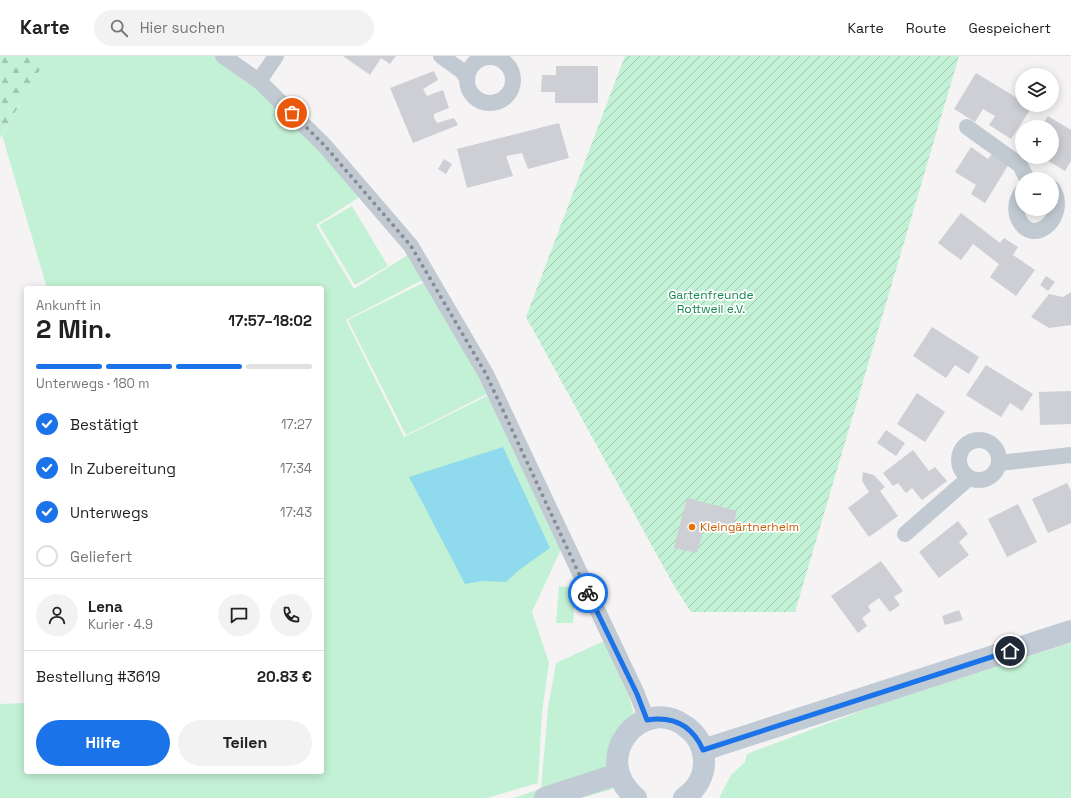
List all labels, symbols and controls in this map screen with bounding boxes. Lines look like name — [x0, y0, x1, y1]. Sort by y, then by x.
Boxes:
search box — [94, 10, 374, 46]
text: Karte — [20, 15, 70, 40]
icon: search — [108, 17, 130, 39]
text: Hier suchen — [140, 18, 225, 37]
text: Karte — [848, 19, 884, 37]
text: Route — [906, 19, 946, 37]
text: Gespeichert — [968, 19, 1051, 37]
map controls — [1015, 68, 1059, 216]
button: layers — [1015, 68, 1059, 112]
pin — [275, 96, 309, 130]
icon: bag — [281, 102, 303, 124]
button: + — [1015, 120, 1059, 164]
button: − — [1015, 172, 1059, 216]
park label: Gartenfreunde Rottweil e.V. — [668, 287, 754, 317]
text: Ankunft in — [36, 297, 101, 314]
text: 17:57–18:02 — [228, 311, 312, 330]
text: 2 Min. — [36, 312, 112, 346]
text: Unterwegs · 180 m — [36, 375, 149, 392]
icon: check — [36, 413, 58, 435]
text: Bestätigt — [70, 415, 139, 434]
text: 17:27 — [281, 416, 312, 433]
icon: check — [36, 457, 58, 479]
text: In Zubereitung — [70, 459, 176, 478]
text: 17:34 — [280, 460, 312, 477]
icon: check — [36, 501, 58, 523]
text: Unterwegs — [70, 503, 148, 522]
text: 17:43 — [280, 504, 312, 521]
place label: Kleingärtnerheim — [700, 519, 799, 535]
marker: Kleingärtnerheim — [687, 522, 697, 532]
text: Geliefert — [70, 547, 132, 566]
courier — [568, 573, 608, 613]
icon: bike — [577, 582, 599, 604]
button: person — [36, 594, 78, 636]
button: chat — [218, 594, 260, 636]
button: phone — [270, 594, 312, 636]
text: Lena — [88, 597, 123, 616]
text: Kurier · 4.9 — [88, 616, 153, 633]
pin — [993, 634, 1027, 668]
icon: home — [999, 640, 1021, 662]
text: Bestellung #3619 — [36, 667, 160, 686]
text: 20.83 € — [257, 667, 312, 686]
button: Hilfe — [36, 720, 170, 766]
button: Teilen — [178, 720, 312, 766]

